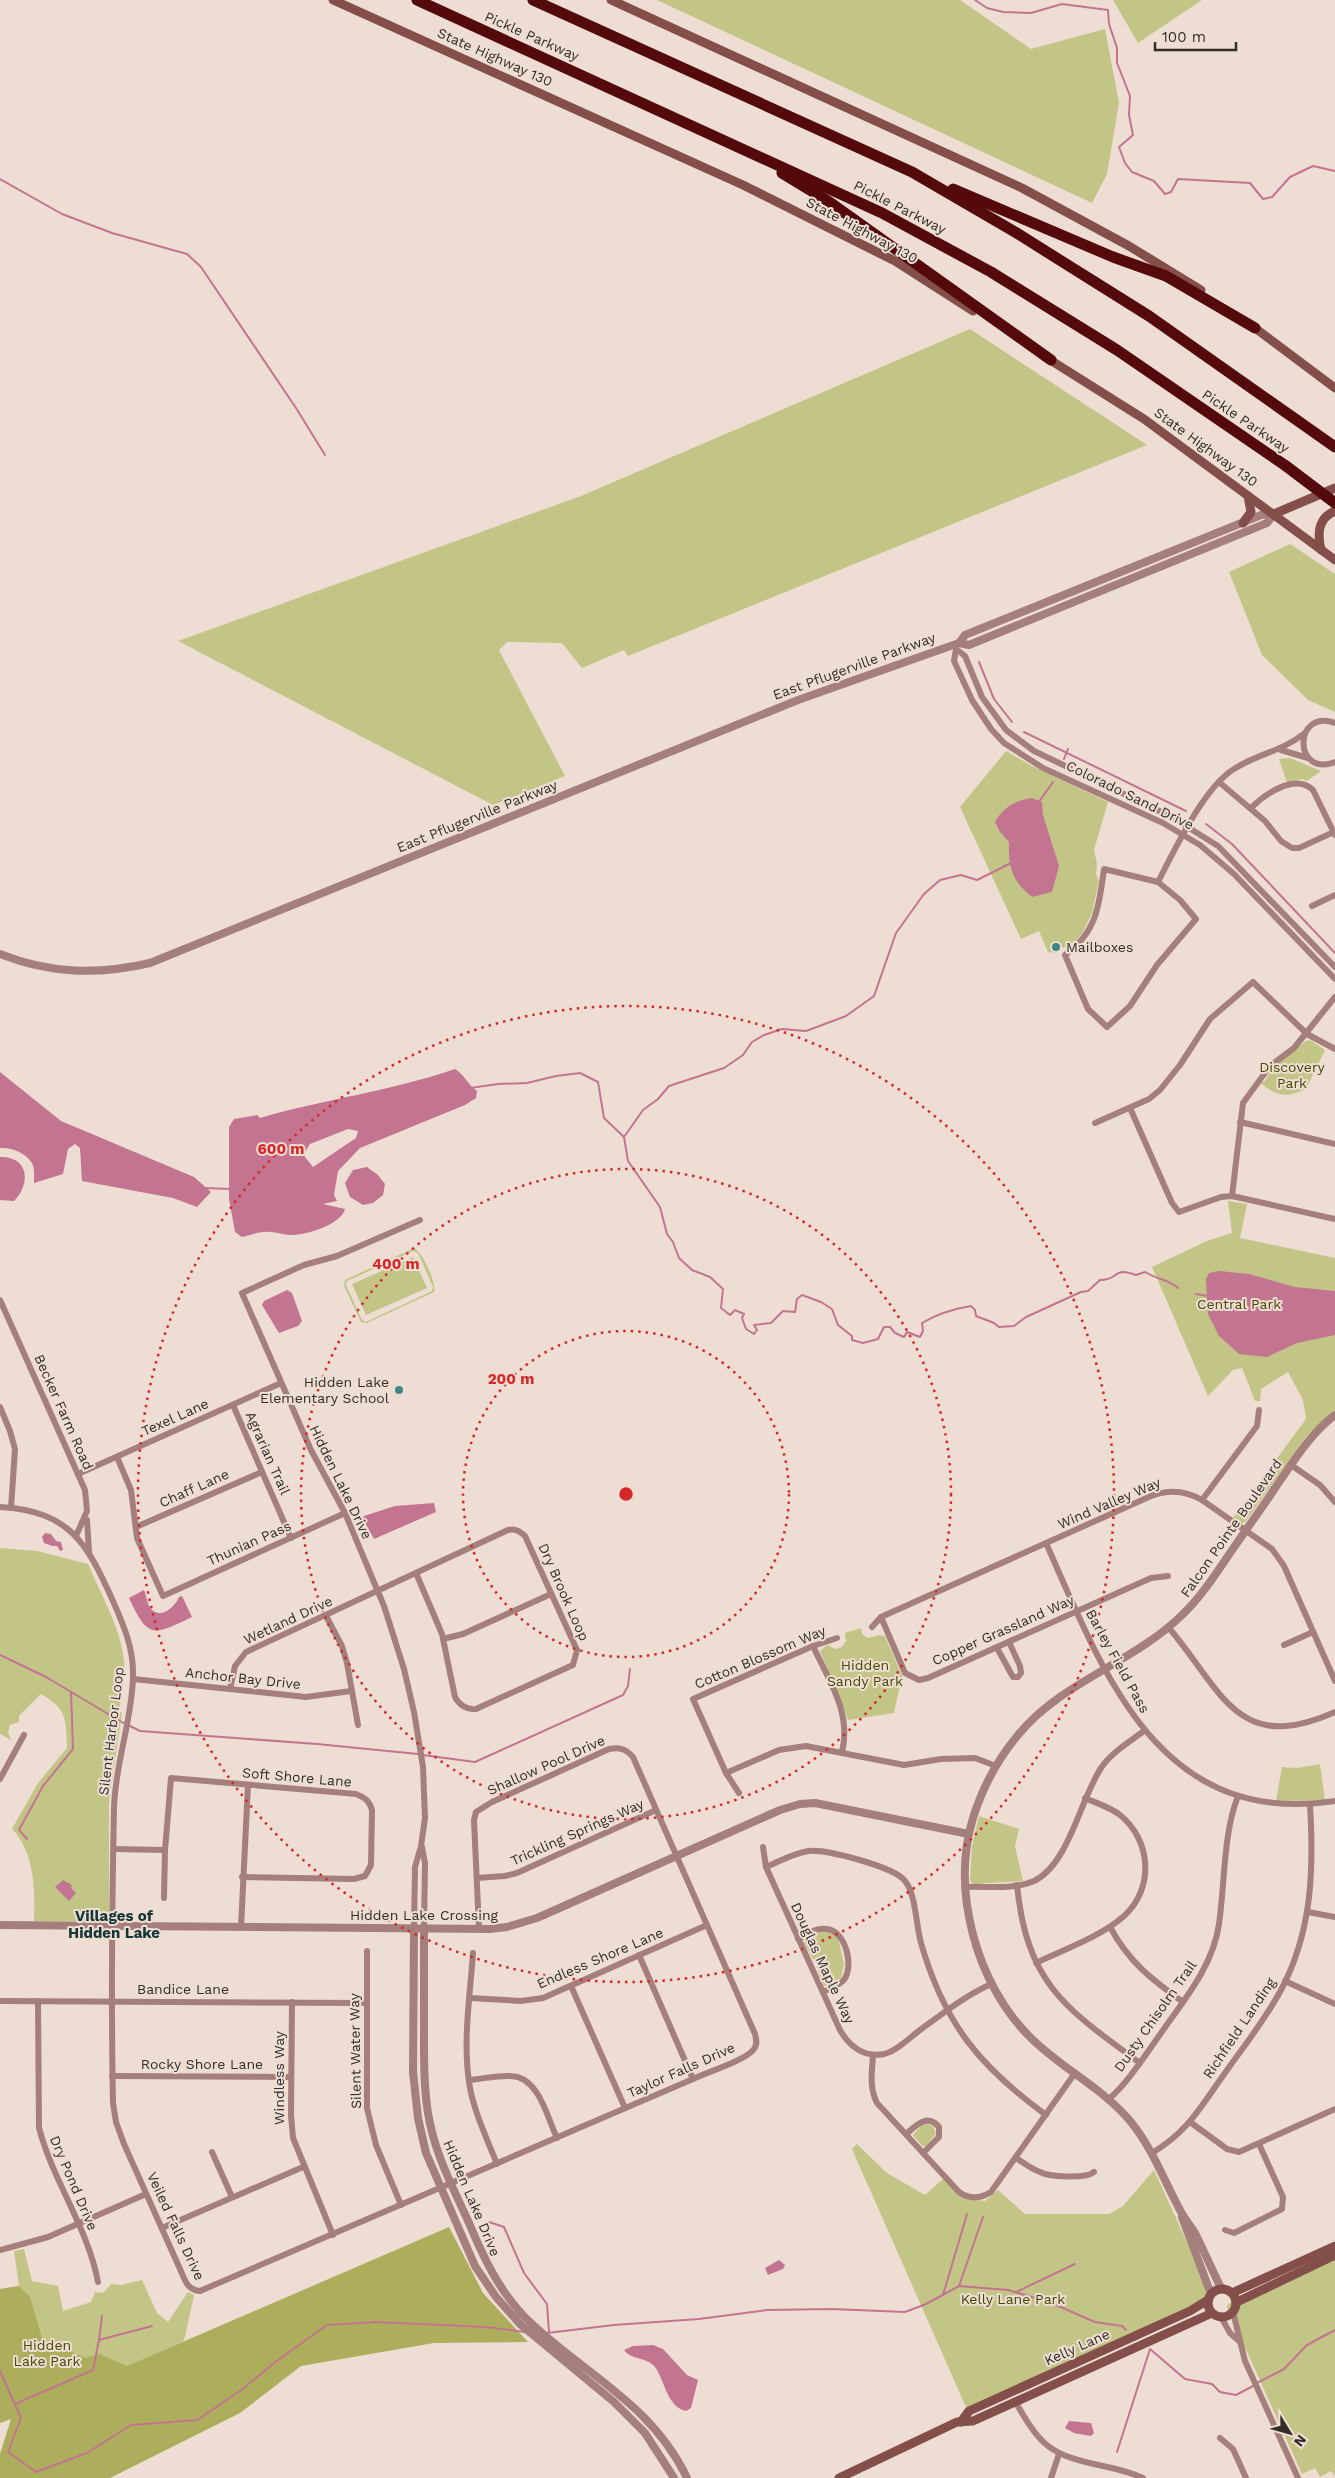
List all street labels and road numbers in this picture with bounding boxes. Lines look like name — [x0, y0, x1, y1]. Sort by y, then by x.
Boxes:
street label: Pickle Parkway — [482, 8, 582, 64]
street label: State Highway 130 — [435, 24, 555, 90]
street label: Pickle Parkway — [851, 177, 950, 238]
street label: State Highway 130 — [804, 194, 920, 266]
street label: Pickle Parkway — [1199, 386, 1293, 456]
street label: State Highway 130 — [1151, 404, 1261, 490]
street label: East Pflugerville Parkway — [770, 629, 938, 703]
street label: Colorado Sand Drive — [1064, 757, 1196, 833]
street label: East Pflugerville Parkway — [394, 776, 560, 856]
street label: Becker Farm Road — [31, 1352, 97, 1472]
street label: Texel Lane — [139, 1395, 211, 1439]
street label: Agrarian Trail — [242, 1409, 294, 1498]
street label: Hidden Lake Drive — [306, 1422, 376, 1542]
street label: Falcon Pointe Boulevard — [1177, 1456, 1285, 1600]
street label: Chaff Lane — [157, 1466, 231, 1510]
street label: Wind Valley Way — [1055, 1474, 1164, 1532]
street label: Thunian Pass — [204, 1517, 294, 1569]
street label: Dry Brook Loop — [535, 1541, 593, 1643]
street label: Copper Grassland Way — [929, 1591, 1077, 1669]
street label: Wetland Drive — [241, 1592, 335, 1648]
street label: Barley Field Pass — [1083, 1606, 1153, 1716]
street label: Cotton Blossom Way — [692, 1622, 829, 1692]
street label: Anchor Bay Drive — [184, 1664, 302, 1692]
street label: Silent Harbor Loop — [95, 1666, 127, 1796]
street label: Shallow Pool Drive — [485, 1732, 607, 1798]
street label: Soft Shore Lane — [241, 1764, 353, 1790]
street label: Trickling Springs Way — [508, 1795, 647, 1869]
street label: Douglas Maple Way — [788, 1900, 858, 2027]
street label: Hidden Lake Crossing — [350, 1907, 499, 1923]
street label: Endless Shore Lane — [534, 1924, 666, 1992]
street label: Dusty Chisolm Trail — [1110, 1957, 1200, 2075]
street label: Richfield Landing — [1199, 1974, 1279, 2081]
street label: Bandice Lane — [137, 1981, 229, 1997]
street label: Silent Water Way — [346, 1992, 364, 2109]
street label: Windless Way — [271, 2030, 287, 2125]
street label: Taylor Falls Drive — [625, 2039, 737, 2101]
street label: Rocky Shore Lane — [141, 2056, 263, 2072]
street label: Dry Pond Drive — [47, 2133, 101, 2233]
street label: Hidden Lake Drive — [440, 2137, 504, 2259]
street label: Veiled Falls Drive — [144, 2169, 208, 2283]
street label: Kelly Lane — [1042, 2326, 1112, 2368]

